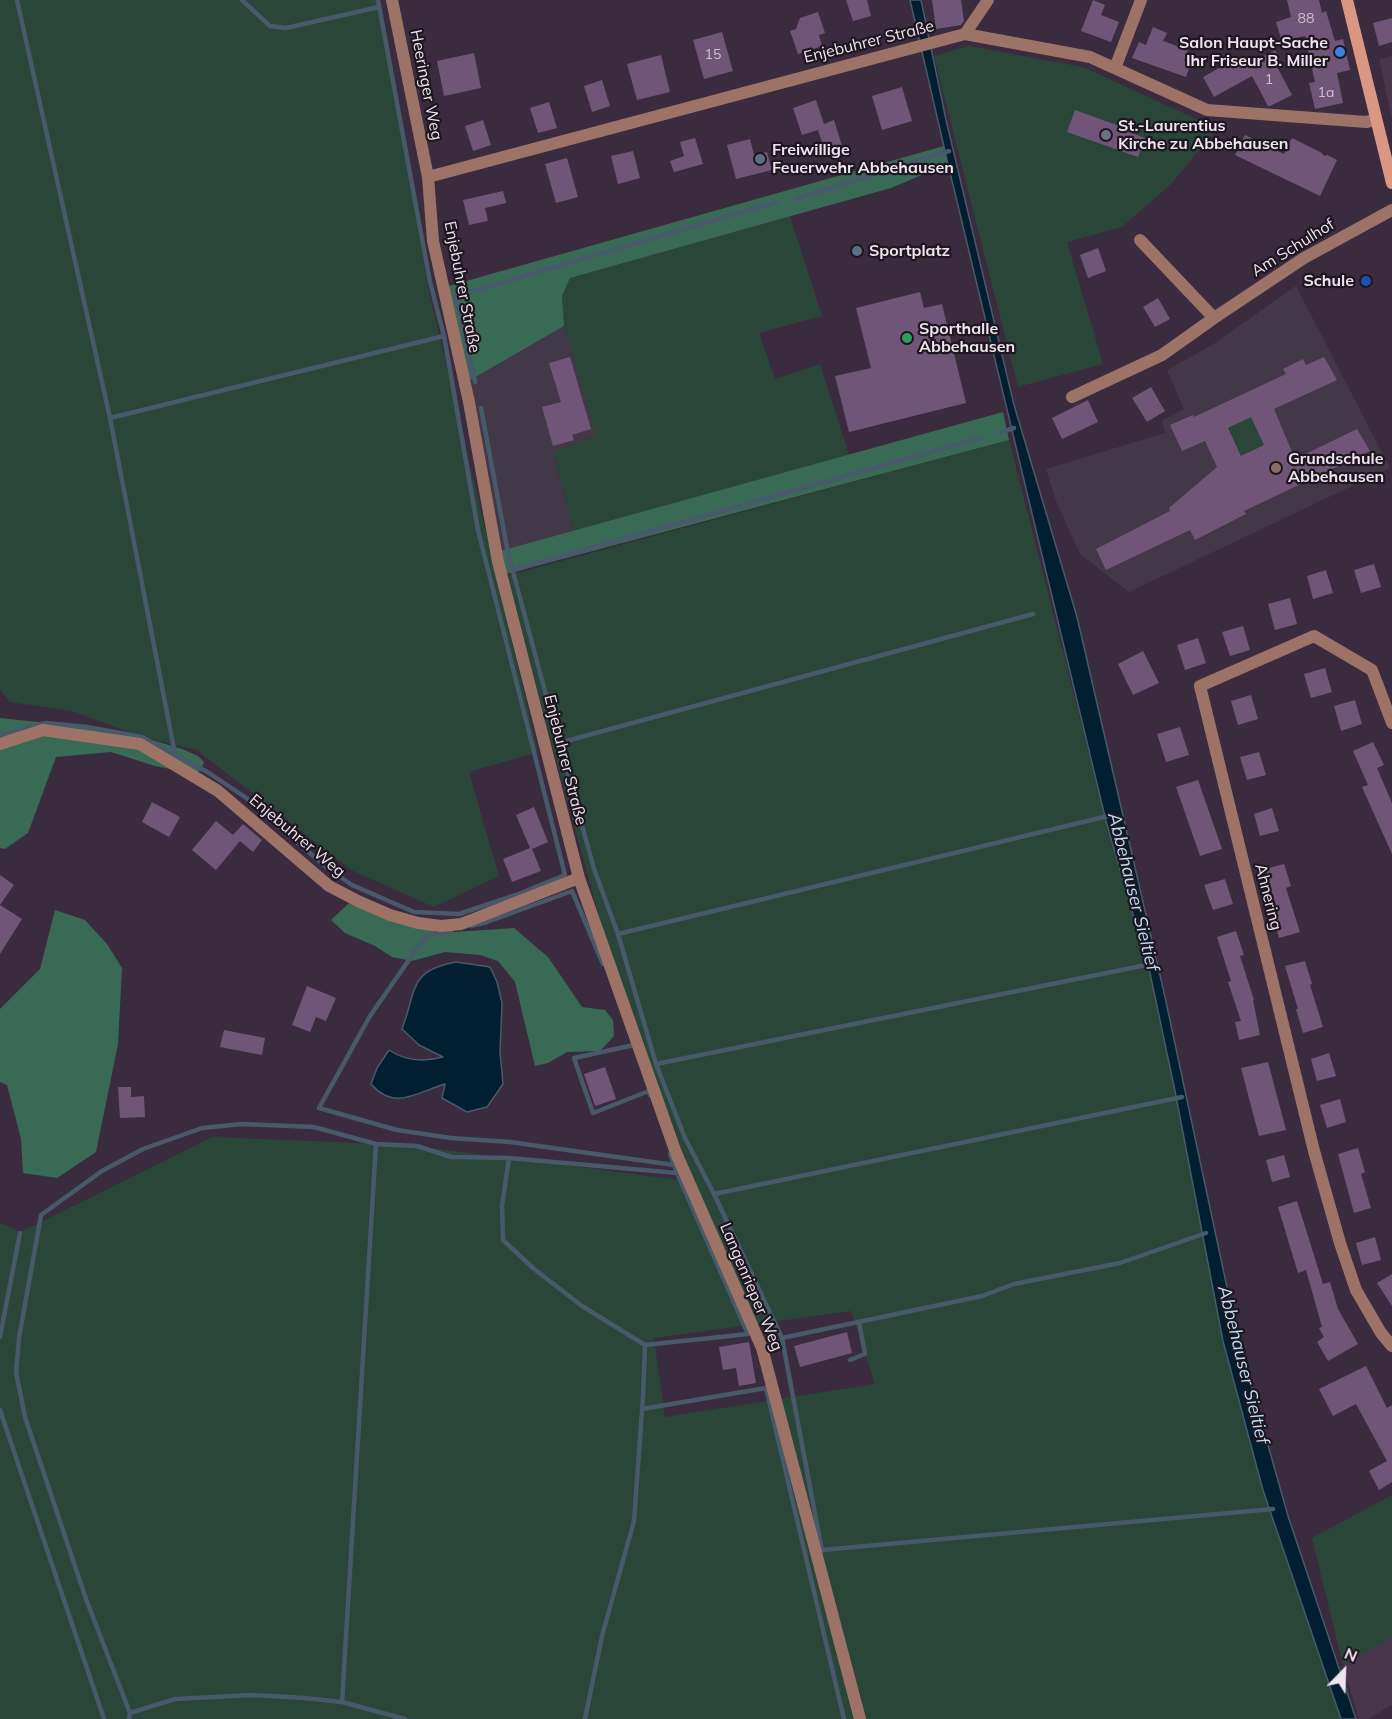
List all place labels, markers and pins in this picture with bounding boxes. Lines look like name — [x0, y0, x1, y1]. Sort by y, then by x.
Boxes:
place label: Salon Haupt-Sache Ihr Friseur B. Miller — [1179, 33, 1328, 71]
marker: Salon Haupt-Sache Ihr Friseur B. Miller — [1333, 45, 1347, 59]
place label: St.-Laurentius Kirche zu Abbehausen — [1118, 116, 1288, 154]
marker: St.-Laurentius Kirche zu Abbehausen — [1099, 128, 1113, 142]
place label: Freiwillige Feuerwehr Abbehausen — [772, 140, 954, 178]
marker: Freiwillige Feuerwehr Abbehausen — [753, 152, 767, 166]
place label: Sportplatz — [869, 241, 950, 261]
marker: Sportplatz — [850, 244, 864, 258]
place label: Schule — [1303, 271, 1354, 291]
marker: Schule — [1359, 274, 1373, 288]
place label: Sporthalle Abbehausen — [919, 319, 1015, 357]
marker: Sporthalle Abbehausen — [900, 331, 914, 345]
place label: Grundschule Abbehausen — [1288, 449, 1384, 487]
marker: Grundschule Abbehausen — [1269, 461, 1283, 475]

